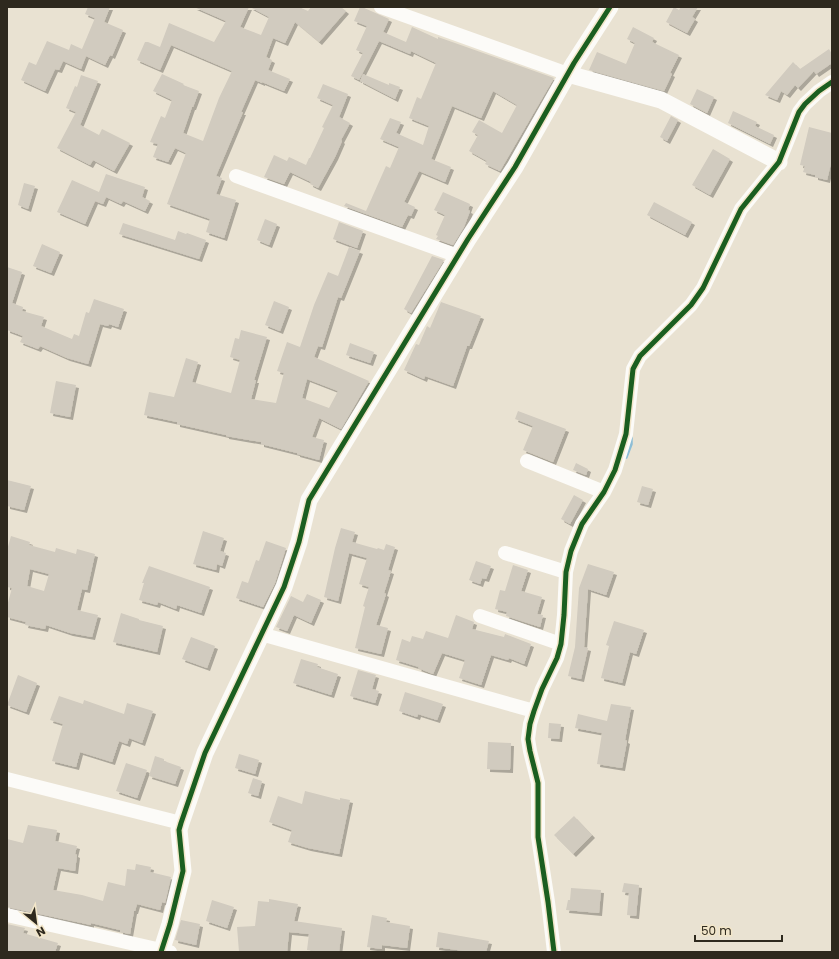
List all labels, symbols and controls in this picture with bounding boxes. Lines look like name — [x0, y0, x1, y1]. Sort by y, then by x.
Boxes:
north arrow — [16, 903, 56, 943]
scale bar — [695, 917, 782, 943]
text: 50 m — [701, 922, 732, 939]
text: N — [33, 923, 48, 941]

